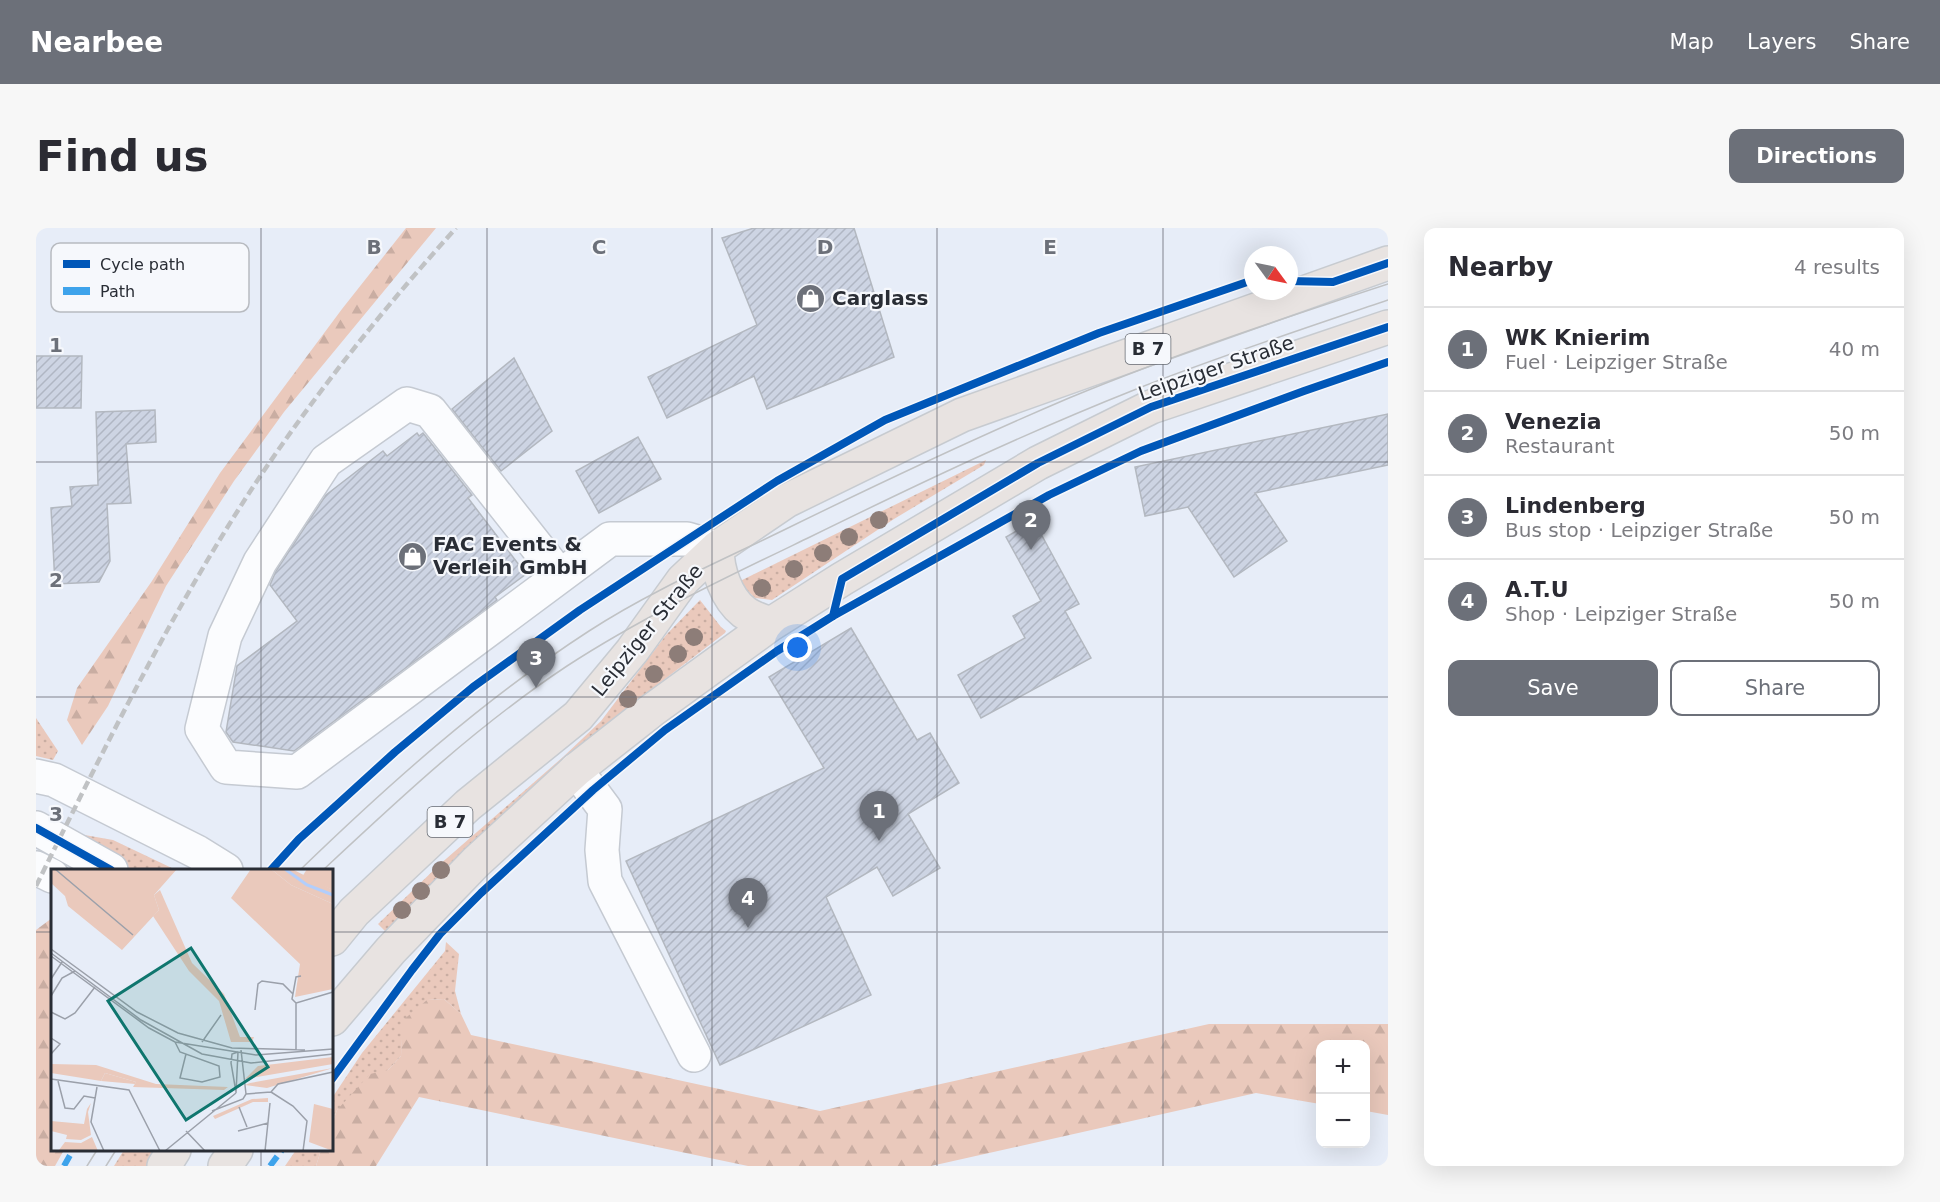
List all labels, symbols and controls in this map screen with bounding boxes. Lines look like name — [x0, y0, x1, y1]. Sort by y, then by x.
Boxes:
text: Nearbee — [30, 26, 163, 59]
text: Map — [1670, 30, 1714, 54]
text: Layers — [1747, 30, 1816, 54]
text: Share — [1849, 30, 1910, 54]
button: Directions — [1729, 129, 1904, 183]
text: Find us — [36, 132, 209, 181]
text: B — [366, 235, 382, 259]
text: C — [592, 235, 606, 259]
text: D — [817, 235, 833, 259]
text: E — [1043, 235, 1057, 259]
legend — [51, 243, 249, 312]
north arrow — [1244, 246, 1298, 300]
text: Nearby — [1448, 252, 1553, 282]
text: Cycle path — [100, 255, 185, 274]
text: 4 results — [1794, 255, 1880, 279]
text: Path — [100, 282, 135, 301]
shop icon: Carglass — [795, 282, 827, 314]
place label: Carglass — [832, 286, 929, 310]
text: WK Knierim — [1505, 325, 1650, 350]
street label: Leipziger Straße — [1135, 330, 1297, 406]
text: 1 — [49, 333, 63, 357]
road number: B 7 — [1126, 334, 1170, 364]
text: 1 — [1461, 337, 1474, 361]
text: 40 m — [1829, 337, 1880, 361]
text: Fuel · Leipziger Straße — [1505, 350, 1728, 374]
text: Venezia — [1505, 409, 1602, 434]
text: 2 — [1461, 421, 1474, 445]
text: 50 m — [1829, 421, 1880, 445]
text: Restaurant — [1505, 434, 1615, 458]
text: Lindenberg — [1505, 493, 1646, 518]
pin: 2 — [1012, 500, 1050, 550]
text: 3 — [1461, 505, 1474, 529]
text: 50 m — [1829, 505, 1880, 529]
text: Bus stop · Leipziger Straße — [1505, 518, 1773, 542]
place label: FAC Events & Verleih GmbH — [433, 532, 588, 579]
shop icon: FAC Events & Verleih GmbH — [396, 540, 428, 572]
street label: Leipziger Straße — [586, 559, 708, 701]
text: 2 — [49, 568, 63, 592]
text: A.T.U — [1505, 577, 1569, 602]
text: 4 — [1461, 589, 1474, 613]
text: 50 m — [1829, 589, 1880, 613]
text: Shop · Leipziger Straße — [1505, 602, 1737, 626]
your location — [783, 633, 812, 662]
pin: 3 — [516, 638, 556, 688]
button: Save — [1448, 660, 1658, 716]
button: Share — [1670, 660, 1880, 716]
pin: 1 — [860, 792, 898, 841]
text: 3 — [49, 802, 63, 826]
road number: B 7 — [428, 807, 472, 837]
inset map — [51, 869, 333, 1151]
pin: 4 — [728, 878, 768, 928]
map controls — [1316, 1040, 1370, 1148]
button: + — [1316, 1040, 1370, 1094]
button: − — [1316, 1094, 1370, 1148]

